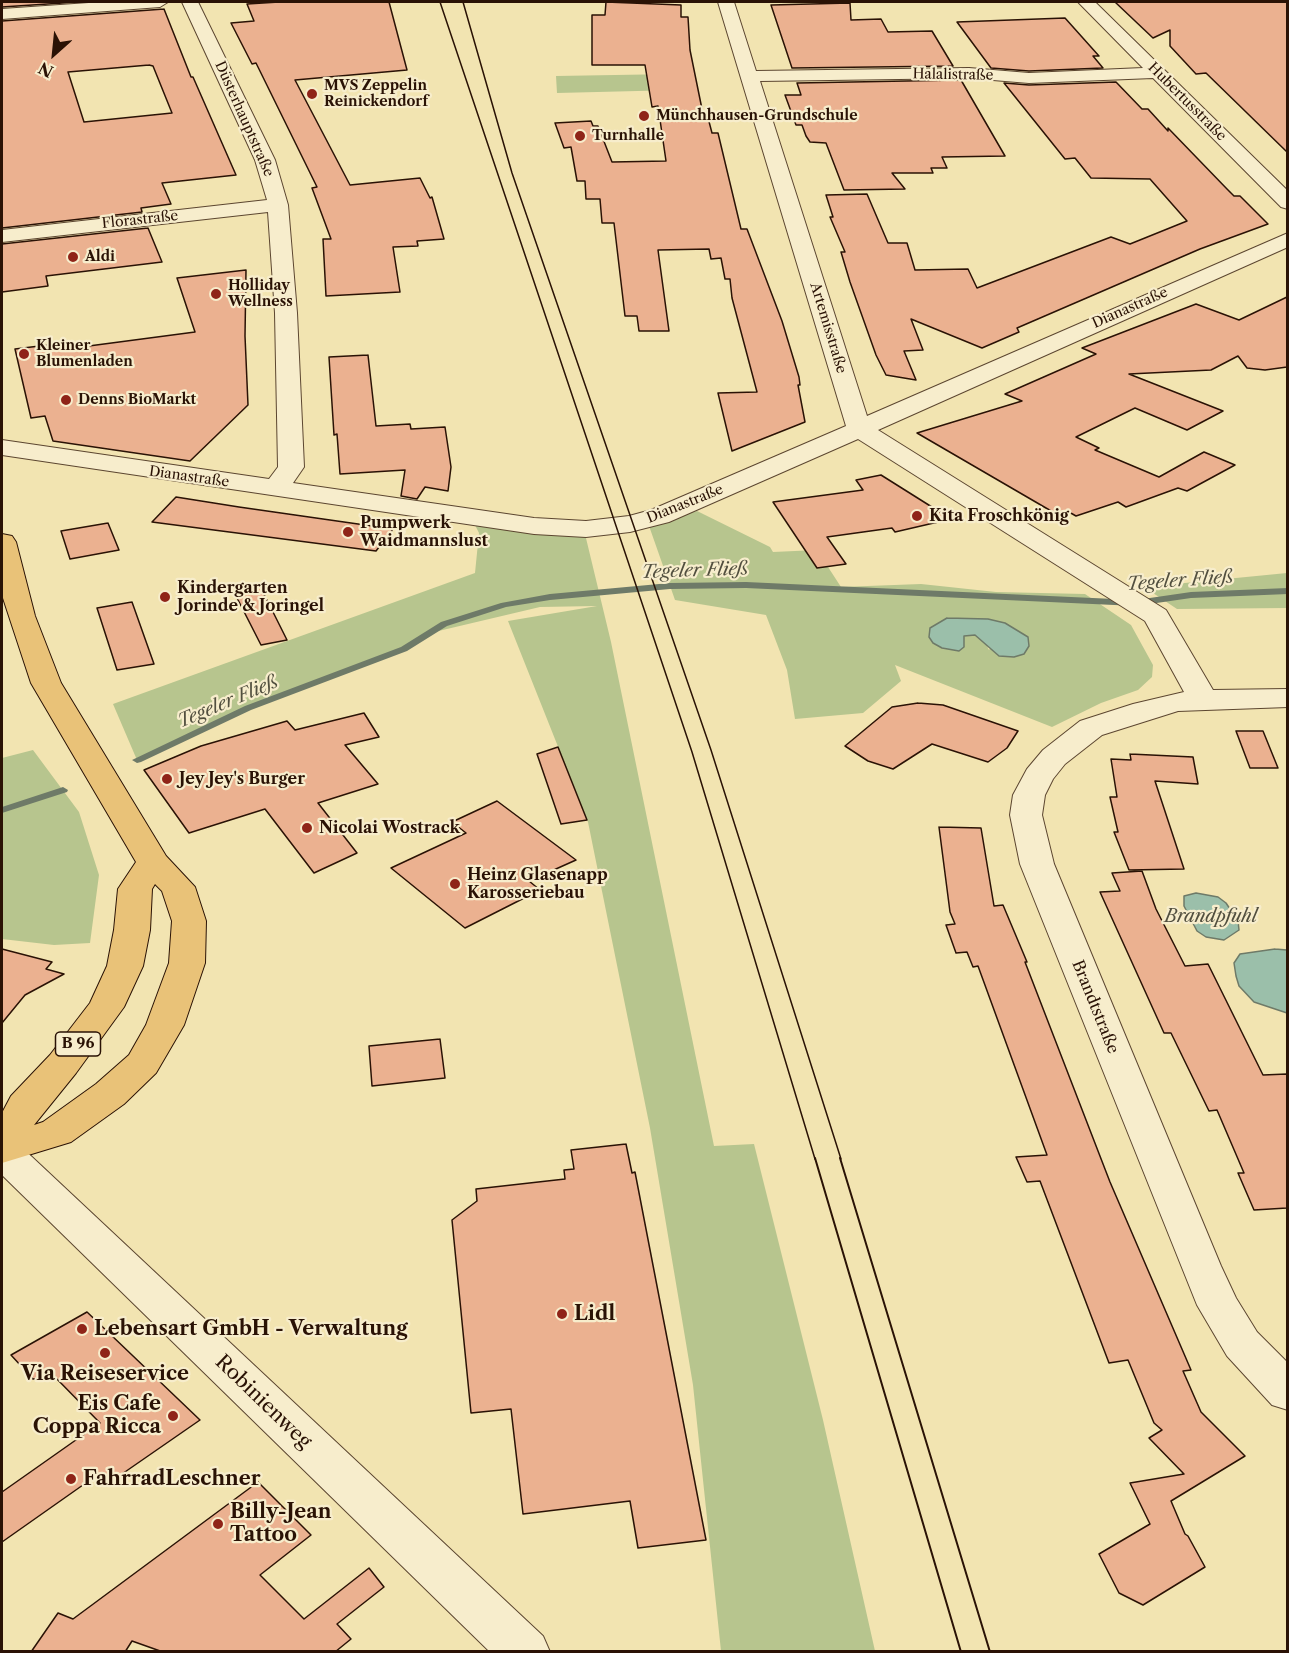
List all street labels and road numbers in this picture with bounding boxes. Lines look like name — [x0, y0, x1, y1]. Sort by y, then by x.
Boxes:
street label: Düsterhauptstraße — [211, 59, 277, 179]
street label: Hubertusstraße — [1144, 59, 1230, 145]
street label: Halalistraße — [912, 66, 994, 84]
street label: Florastraße — [101, 208, 179, 232]
street label: Artemisstraße — [806, 281, 850, 375]
street label: Dianastraße — [1090, 284, 1170, 332]
street label: Dianastraße — [148, 463, 230, 491]
street label: Dianastraße — [644, 481, 726, 527]
street label: Brandtstraße — [1067, 957, 1123, 1057]
road number: B 96 — [56, 1032, 100, 1056]
street label: Robinienweg — [210, 1350, 316, 1454]

